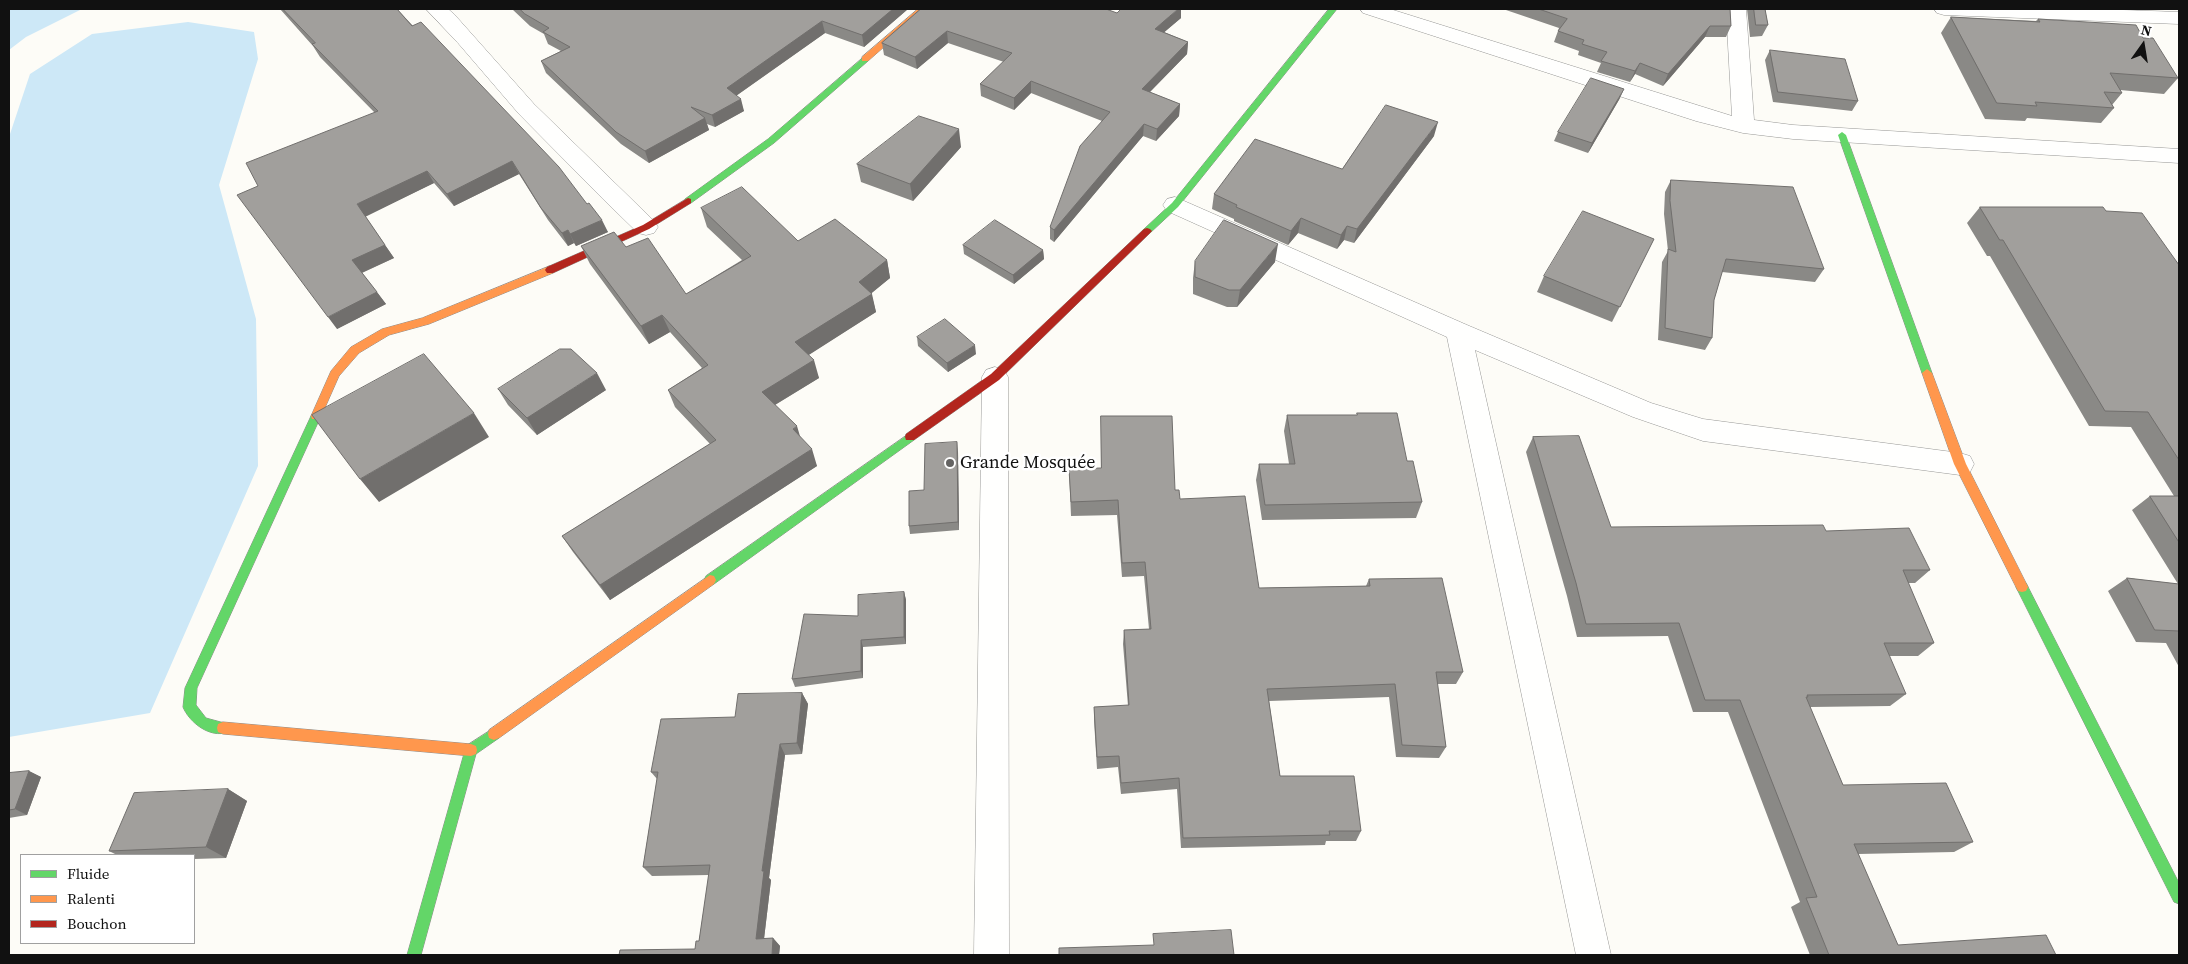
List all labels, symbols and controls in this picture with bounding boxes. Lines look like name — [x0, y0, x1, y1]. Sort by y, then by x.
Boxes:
text: N — [2139, 19, 2154, 41]
north arrow — [2118, 20, 2168, 70]
place label: Grande Mosquée — [960, 452, 1096, 474]
marker: Grande Mosquée — [944, 457, 956, 469]
legend — [20, 854, 195, 944]
text: Fluide — [67, 863, 109, 884]
text: Ralenti — [67, 888, 115, 909]
text: Bouchon — [67, 913, 127, 934]

